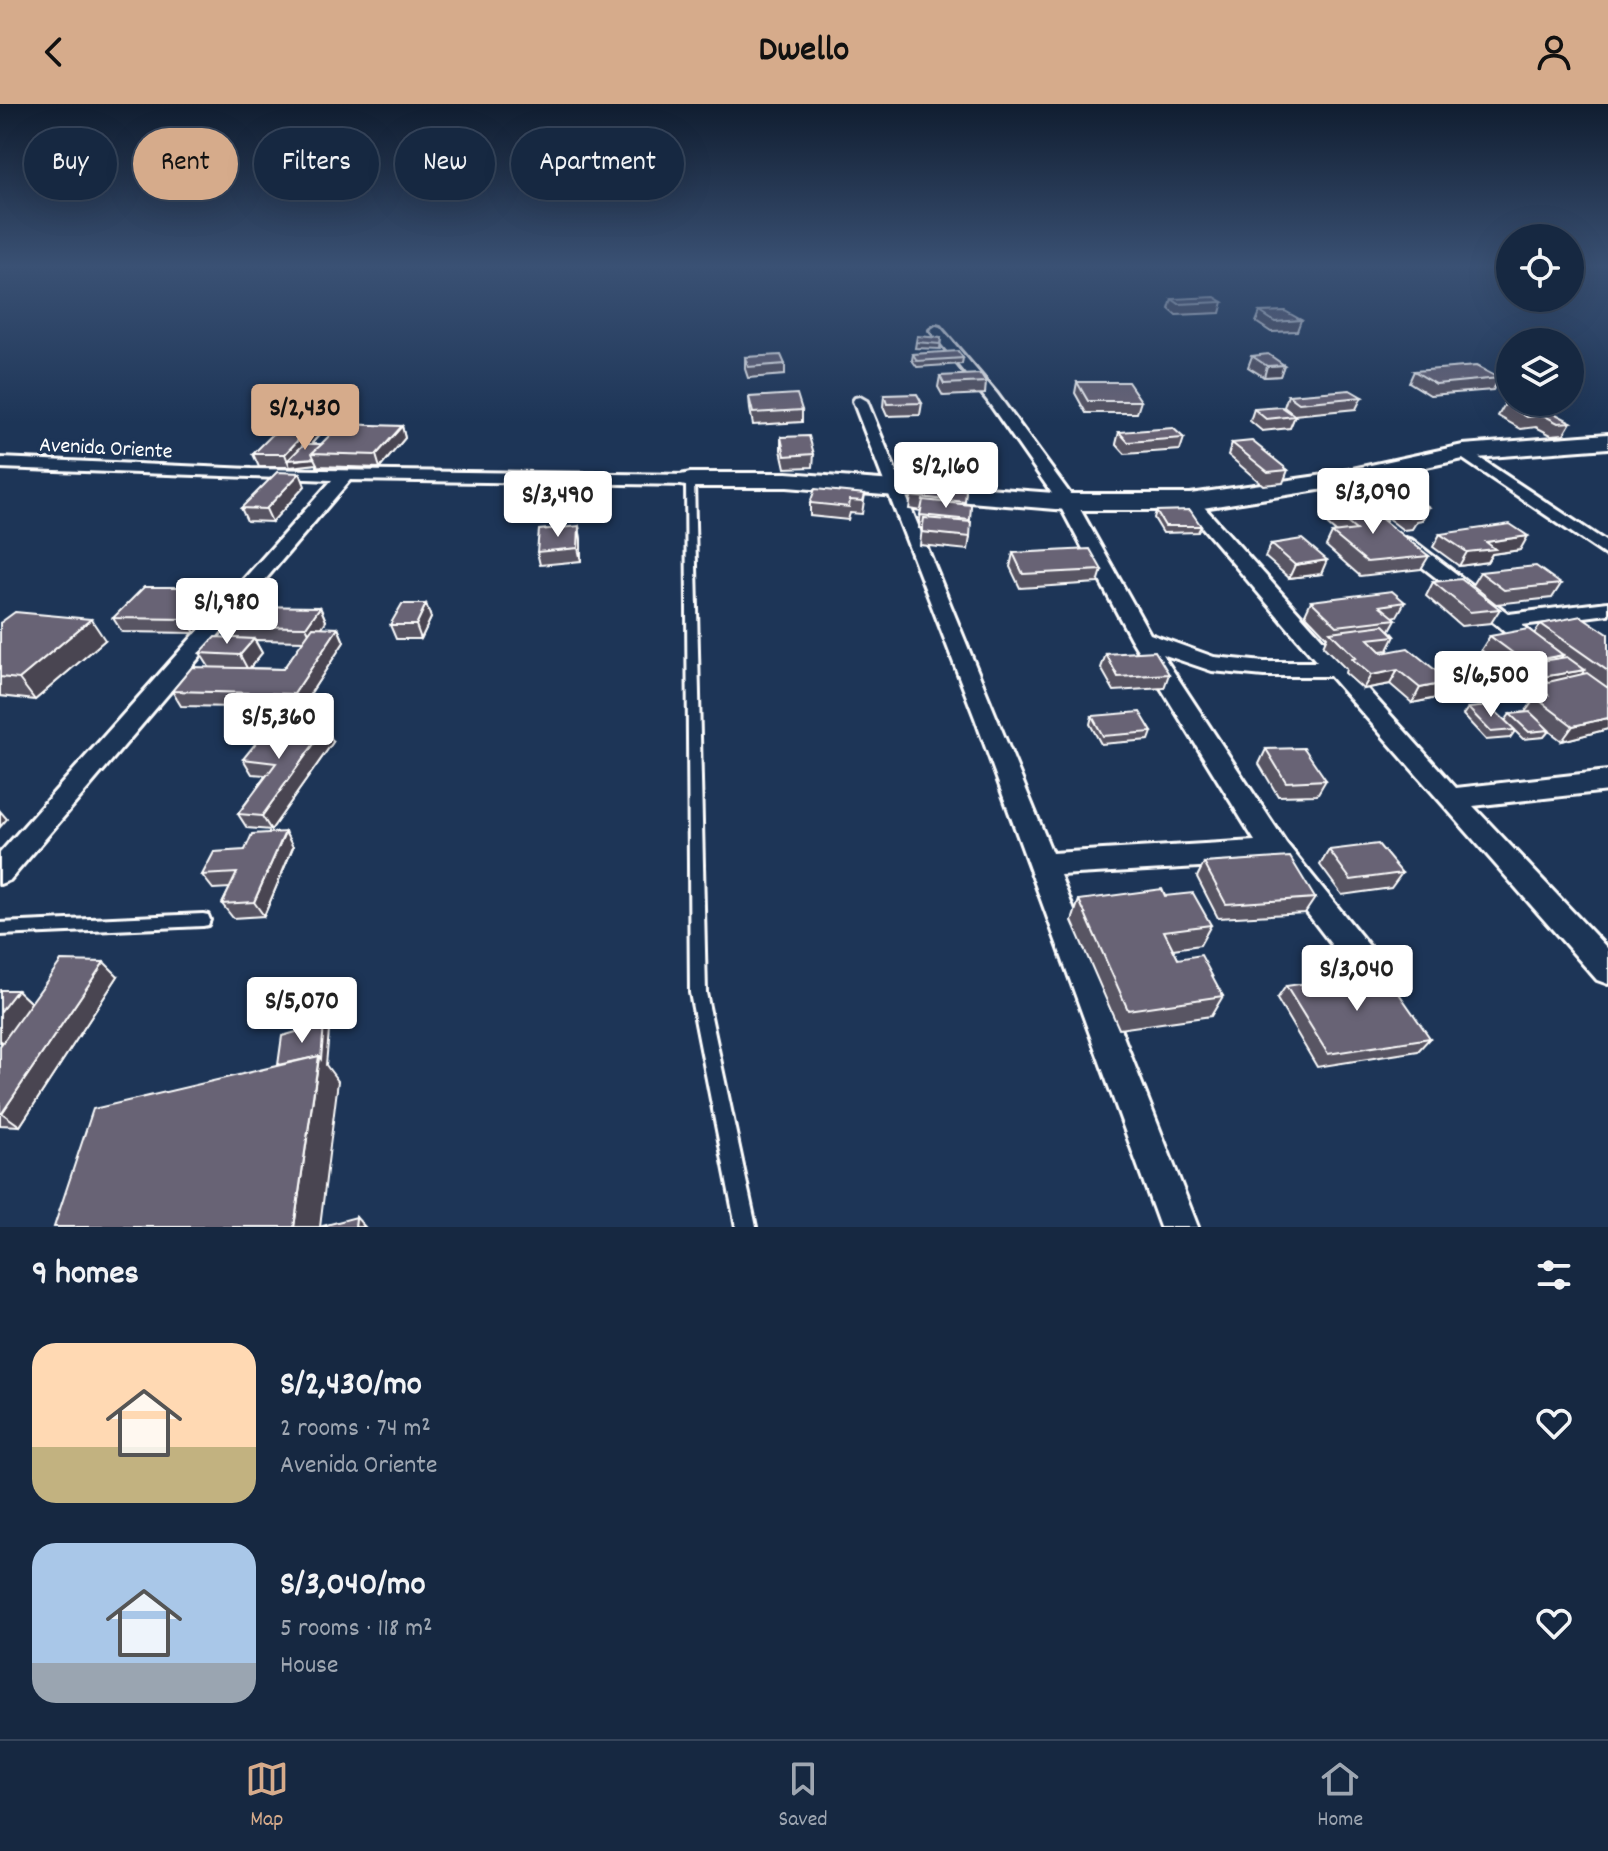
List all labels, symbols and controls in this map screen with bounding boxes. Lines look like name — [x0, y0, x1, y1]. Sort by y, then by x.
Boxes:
text: Dwello — [759, 26, 849, 78]
icon: back — [32, 30, 76, 74]
icon: person — [1532, 30, 1576, 74]
chip: Buy — [24, 128, 117, 200]
chip: Rent — [133, 128, 238, 200]
chip: Filters — [254, 128, 379, 200]
chip: New — [395, 128, 495, 200]
chip: Apartment — [511, 128, 684, 200]
map controls — [1496, 224, 1584, 416]
button: locate — [1496, 224, 1584, 312]
button: layers — [1496, 328, 1584, 416]
pin: S/2,430 — [231, 384, 379, 452]
text: S/2,430 — [269, 391, 341, 428]
street label: Avenida Oriente — [38, 431, 173, 468]
pin: S/2,160 — [872, 442, 1020, 510]
text: S/2,160 — [912, 449, 980, 486]
pin: S/3,090 — [1299, 468, 1447, 536]
pin: S/3,490 — [484, 471, 632, 539]
text: S/3,090 — [1335, 475, 1411, 512]
text: S/3,490 — [522, 478, 594, 515]
pin: S/1,980 — [153, 578, 301, 646]
text: S/1,980 — [194, 585, 260, 622]
pin: S/6,500 — [1417, 651, 1565, 719]
text: S/6,500 — [1453, 658, 1529, 695]
pin: S/5,360 — [205, 693, 353, 761]
text: S/5,360 — [242, 700, 316, 737]
pin: S/3,040 — [1283, 945, 1431, 1013]
text: S/3,040 — [1320, 952, 1394, 989]
pin: S/5,070 — [228, 977, 376, 1045]
text: S/5,070 — [265, 984, 339, 1021]
text: 9 homes — [32, 1251, 139, 1300]
icon: filters — [1532, 1253, 1576, 1297]
text: S/2,430/mo — [280, 1362, 422, 1411]
icon: home — [96, 1375, 192, 1471]
icon: heart — [1532, 1401, 1576, 1445]
text: 2 rooms · 74 m² — [280, 1411, 431, 1448]
text: Avenida Oriente — [280, 1448, 437, 1485]
text: S/3,040/mo — [280, 1562, 426, 1611]
icon: home — [96, 1575, 192, 1671]
icon: heart — [1532, 1601, 1576, 1645]
text: 5 rooms · 118 m² — [280, 1611, 433, 1648]
text: House — [280, 1648, 338, 1685]
tab: Map — [245, 1757, 289, 1836]
tab: Saved — [778, 1757, 828, 1836]
tab: Home — [1317, 1757, 1363, 1836]

